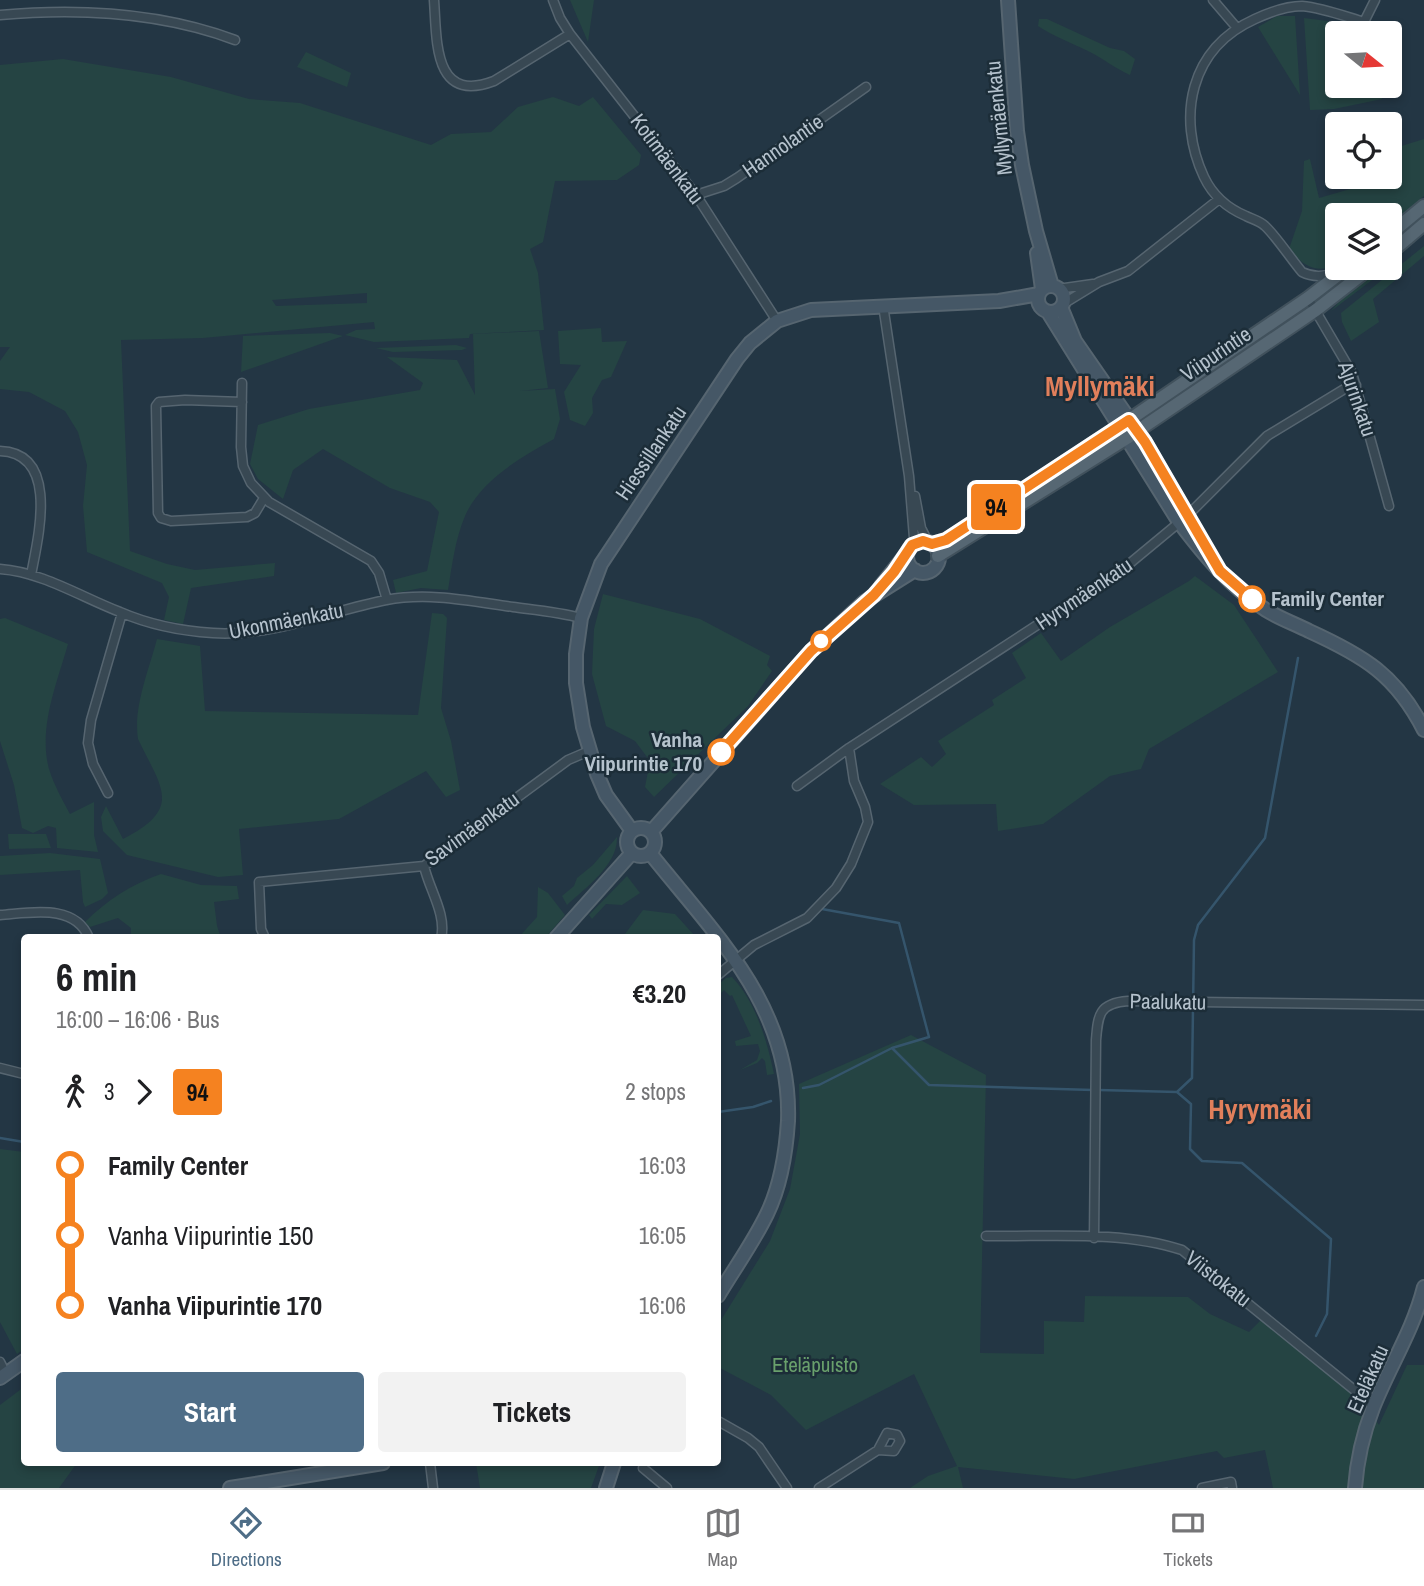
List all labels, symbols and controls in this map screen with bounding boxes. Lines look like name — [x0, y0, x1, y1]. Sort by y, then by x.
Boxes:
north arrow — [1325, 21, 1402, 98]
map controls — [1325, 21, 1402, 280]
street label: Myllymäenkatu — [978, 59, 1019, 177]
street label: Hannolantie — [736, 107, 829, 184]
street label: Kotimäenkatu — [624, 108, 711, 210]
button: locate — [1325, 112, 1402, 189]
button: layers — [1325, 203, 1402, 280]
street label: Viipurintie — [1175, 319, 1257, 388]
street label: Ajurinkatu — [1331, 357, 1384, 440]
district label: Myllymäki — [1045, 367, 1155, 405]
street label: Hiessillankatu — [608, 400, 693, 506]
line badge: 94 — [964, 484, 1028, 530]
text: 94 — [985, 491, 1007, 523]
street label: Hyrymäenkatu — [1030, 551, 1138, 637]
place label: Family Center — [1271, 584, 1384, 613]
marker: Family Center — [1239, 586, 1265, 612]
street label: Ukonmäenkatu — [226, 595, 346, 646]
unlabelled marker — [811, 631, 831, 651]
place label: Vanha Viipurintie 170 — [585, 725, 702, 778]
marker: Vanha Viipurintie 170 — [708, 739, 734, 765]
street label: Savimäenkatu — [419, 785, 525, 873]
text: 6 min — [56, 952, 137, 1003]
text: €3.20 — [633, 976, 686, 1011]
street label: Paalukatu — [1129, 986, 1207, 1017]
text: 16:00 – 16:06 · Bus — [56, 1004, 220, 1035]
icon: walk — [56, 1073, 94, 1111]
icon: forward — [125, 1073, 163, 1111]
text: 3 — [104, 1076, 115, 1107]
text: 94 — [187, 1076, 208, 1108]
text: 2 stops — [625, 1076, 686, 1107]
district label: Hyrymäki — [1208, 1090, 1312, 1128]
text: Family Center — [108, 1148, 248, 1183]
text: 16:03 — [639, 1150, 686, 1181]
text: Vanha Viipurintie 150 — [108, 1218, 314, 1253]
text: 16:05 — [639, 1220, 686, 1251]
street label: Viistokatu — [1179, 1244, 1257, 1314]
text: Vanha Viipurintie 170 — [108, 1288, 322, 1323]
text: 16:06 — [639, 1290, 686, 1321]
street label: Eteläkatu — [1340, 1340, 1395, 1417]
park label: Eteläpuisto — [772, 1350, 858, 1379]
button: Start — [56, 1372, 364, 1452]
button: Tickets — [378, 1372, 686, 1452]
tab: Directions — [211, 1504, 282, 1572]
tab: Map — [704, 1504, 742, 1572]
tab: Tickets — [1163, 1504, 1213, 1572]

